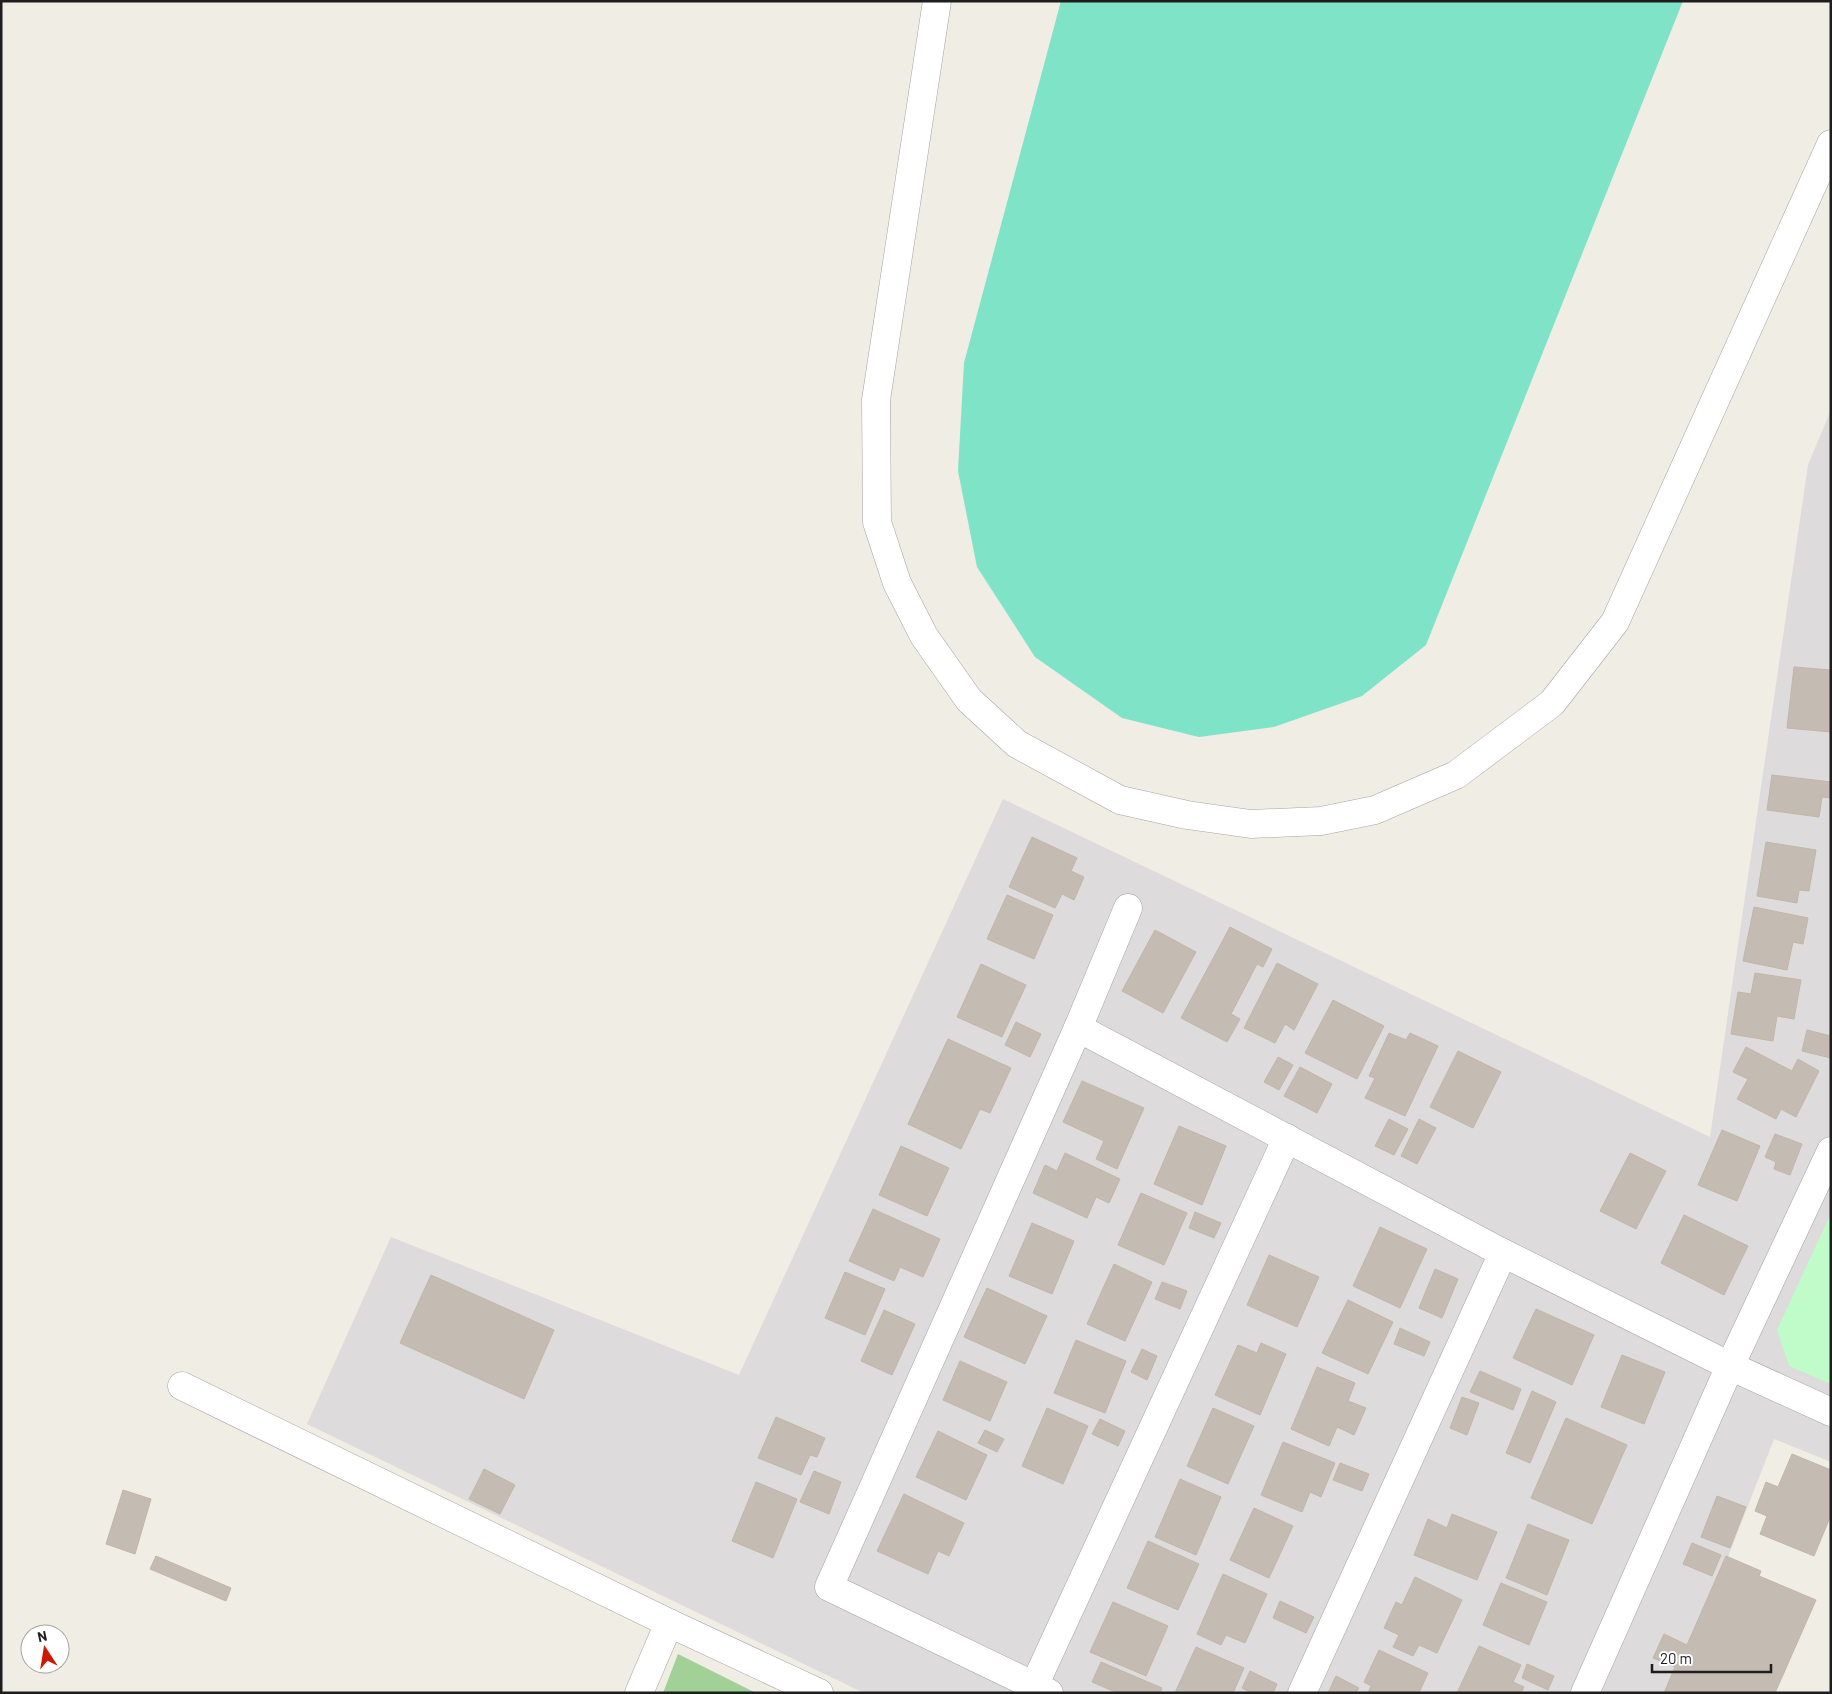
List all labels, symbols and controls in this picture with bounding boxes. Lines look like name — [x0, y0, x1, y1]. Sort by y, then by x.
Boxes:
north arrow — [20, 1624, 70, 1674]
text: N — [36, 1627, 49, 1645]
scale bar — [1652, 1642, 1771, 1674]
text: 20 m — [1660, 1649, 1692, 1667]

